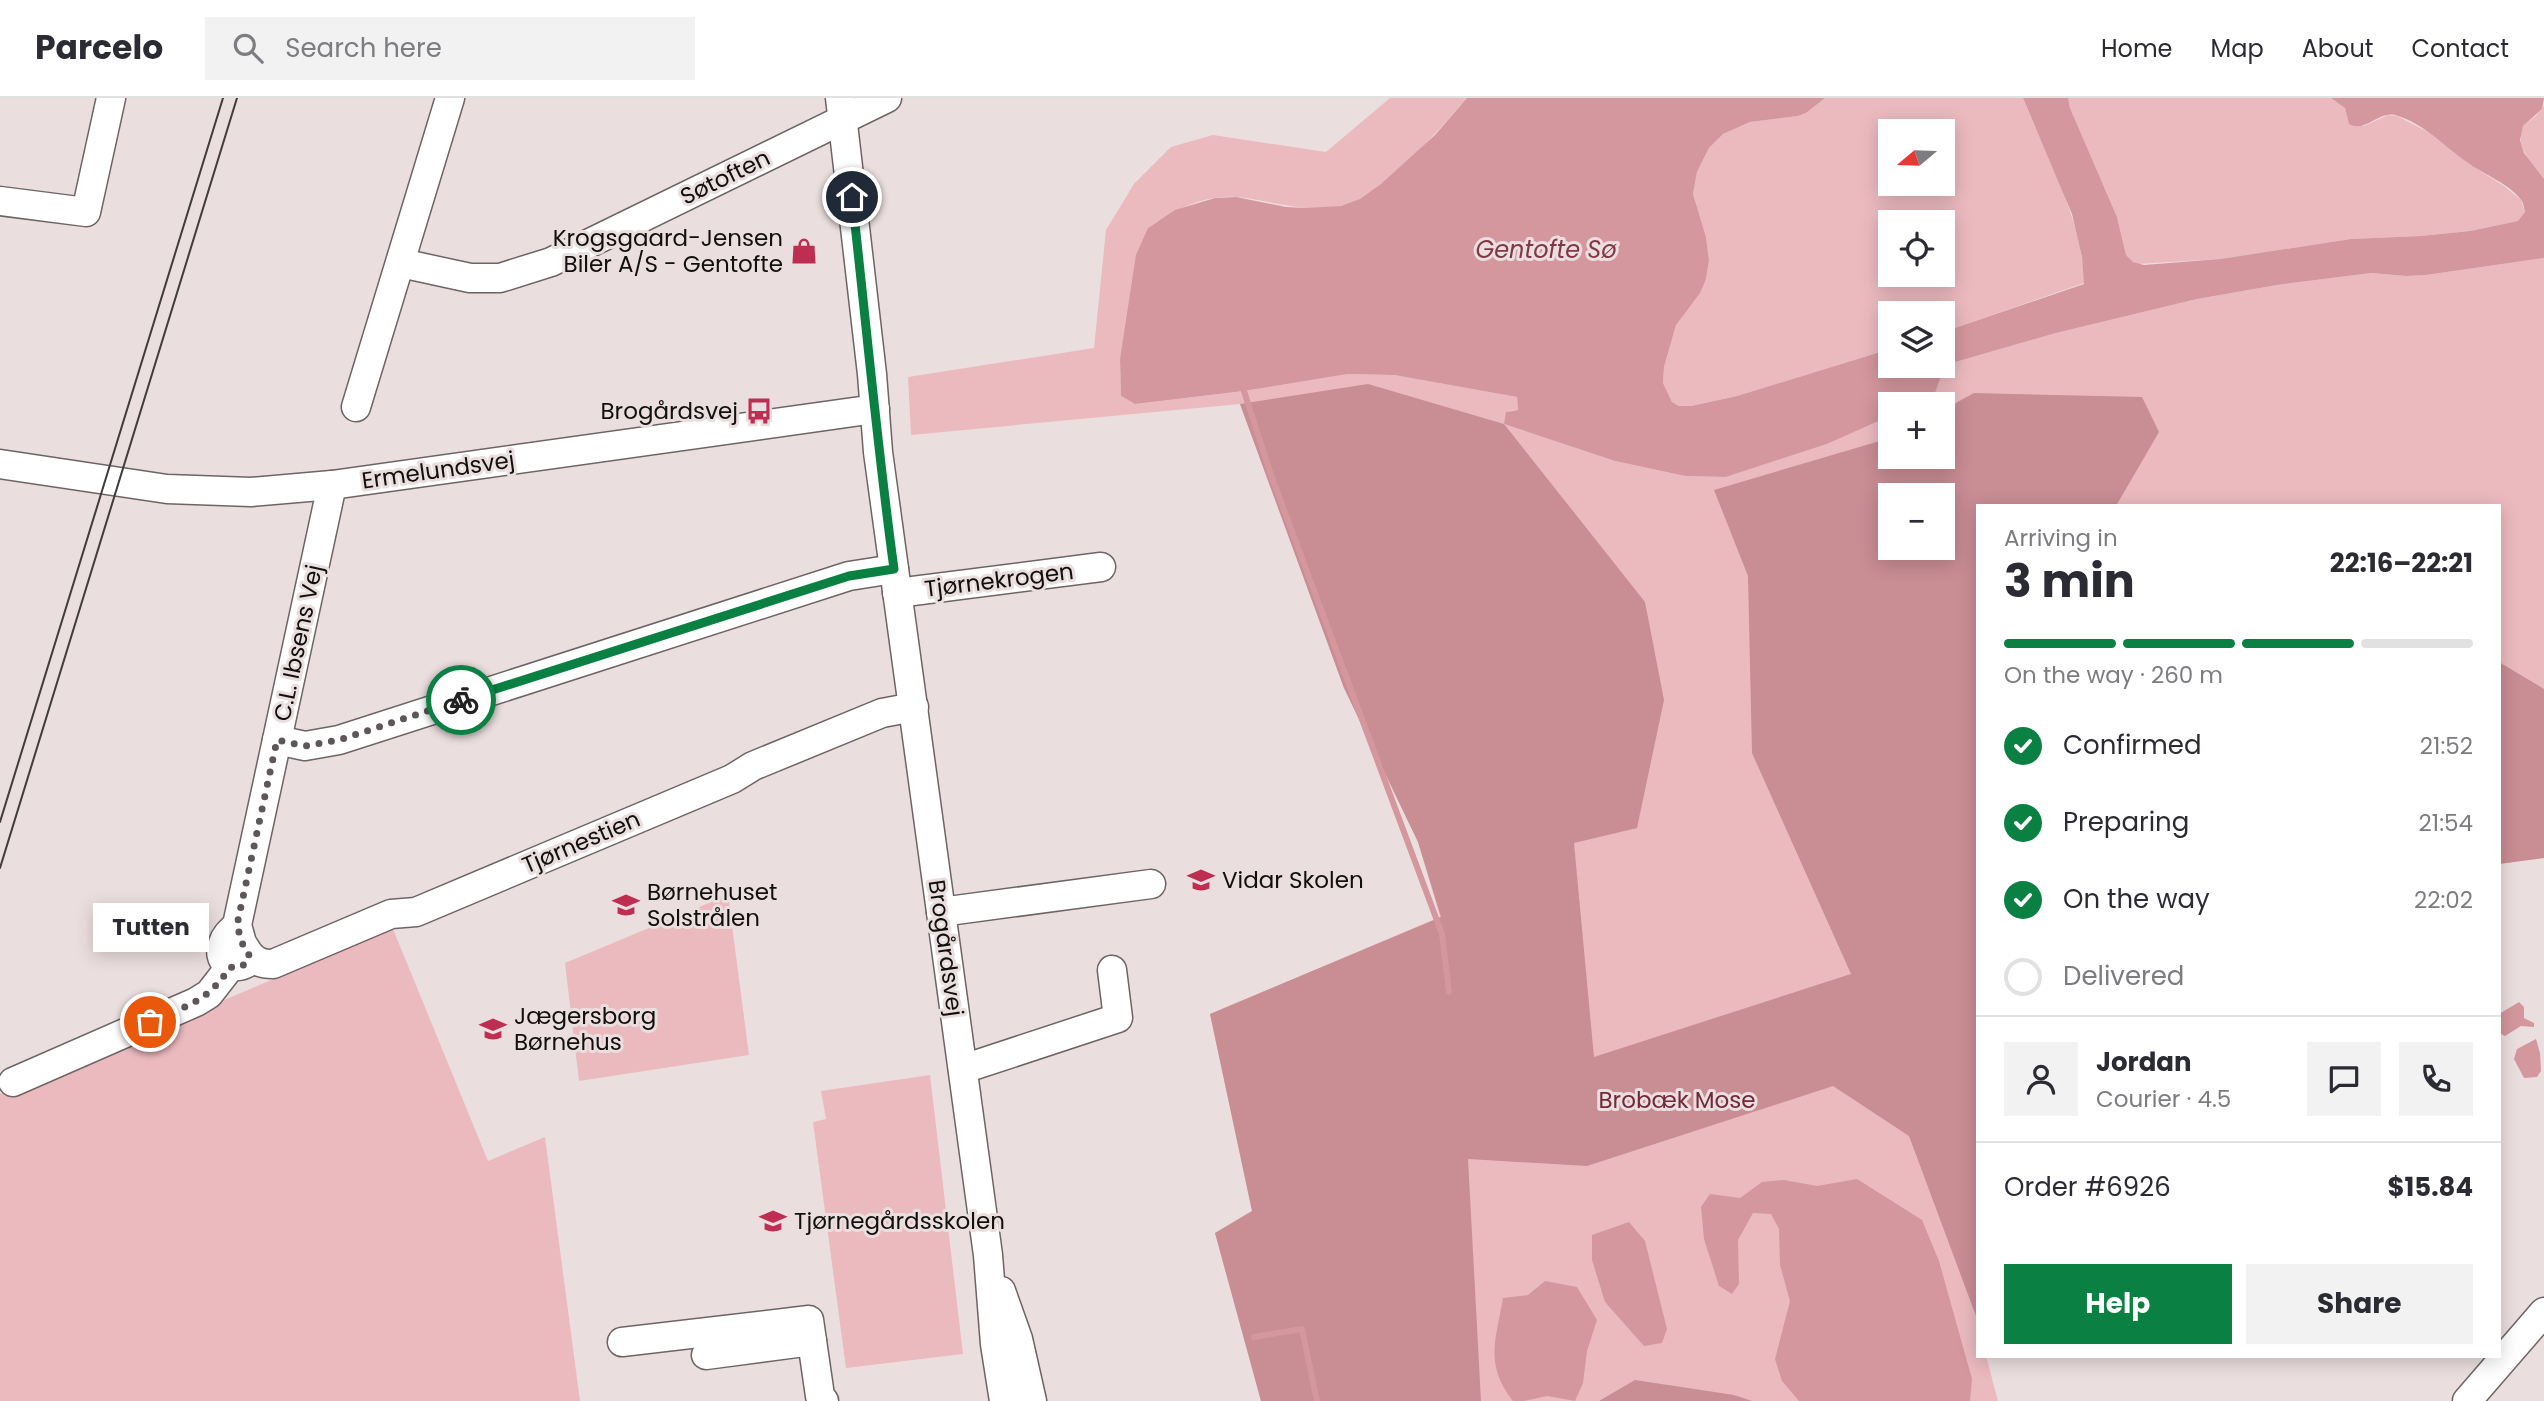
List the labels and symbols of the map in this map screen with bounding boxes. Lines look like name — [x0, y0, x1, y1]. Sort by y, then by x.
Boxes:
north arrow — [1878, 119, 1955, 196]
street label: Søtoften — [675, 142, 775, 212]
pin — [822, 167, 882, 227]
place label: Krogsgaard-Jensen Biler A/S - Gentofte — [553, 222, 783, 280]
water label: Gentofte Sø — [1476, 233, 1617, 266]
shop icon: Krogsgaard-Jensen Biler A/S - Gentofte — [789, 236, 819, 266]
place label: Brogårdsvej — [601, 395, 738, 427]
bus stop icon: Brogårdsvej — [744, 396, 774, 426]
street label: Ermelundsvej — [360, 443, 516, 497]
street label: Tjørnekrogen — [923, 555, 1075, 605]
street label: C.L. Ibsens Vej — [266, 562, 330, 724]
courier — [426, 665, 496, 735]
street label: Tjørnestien — [517, 803, 645, 881]
place label: Vidar Skolen — [1222, 864, 1364, 896]
school or university icon: Vidar Skolen — [1186, 865, 1216, 895]
place label: Børnehuset Solstrålen — [647, 876, 777, 934]
street label: Brogårdsvej — [921, 878, 971, 1018]
school or university icon: Børnehuset Solstrålen — [611, 890, 641, 920]
callout: Tutten — [92, 903, 208, 952]
pin — [120, 992, 180, 1052]
place label: Jægersborg Børnehus — [514, 1000, 656, 1058]
school or university icon: Jægersborg Børnehus — [478, 1014, 508, 1044]
park label: Brobæk Mose — [1599, 1084, 1755, 1116]
place label: Tjørnegårdsskolen — [794, 1205, 1005, 1237]
school or university icon: Tjørnegårdsskolen — [758, 1206, 788, 1236]

